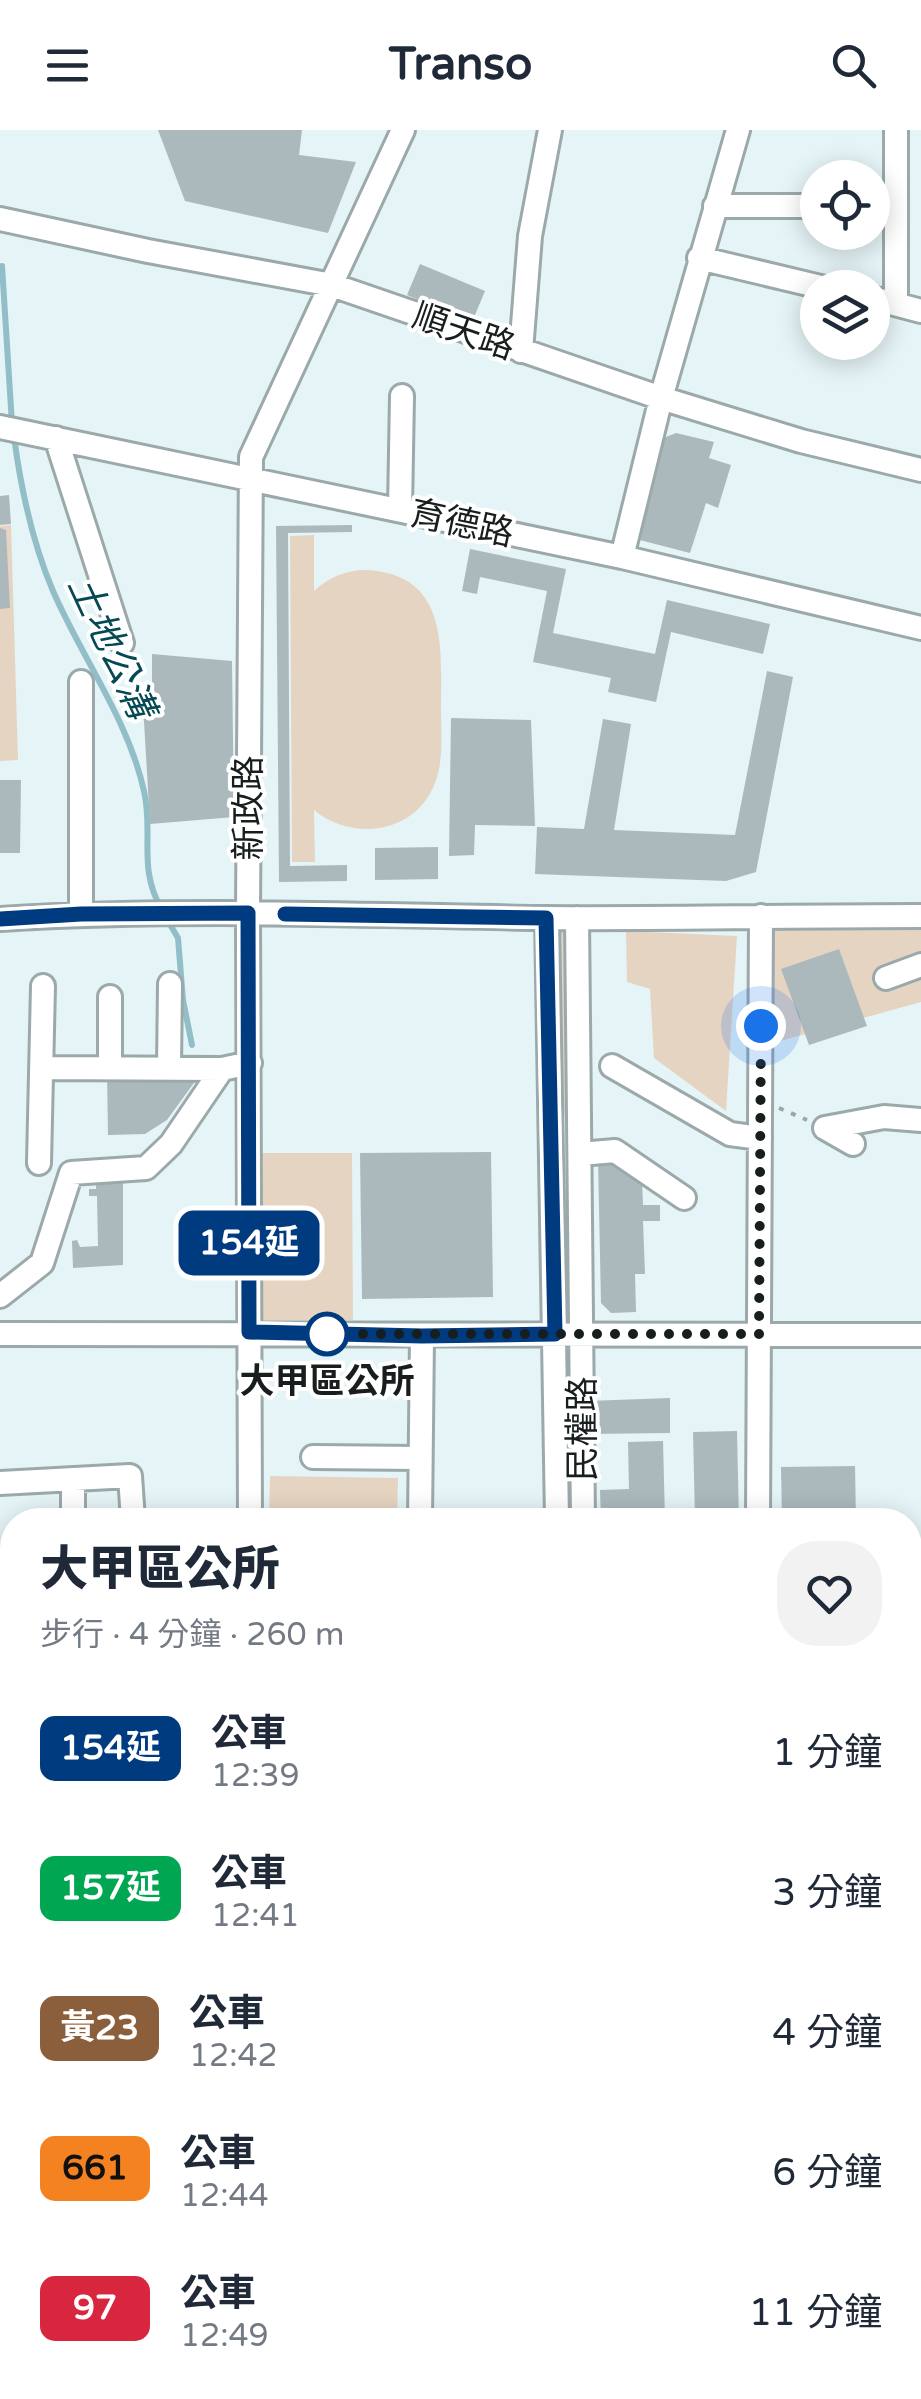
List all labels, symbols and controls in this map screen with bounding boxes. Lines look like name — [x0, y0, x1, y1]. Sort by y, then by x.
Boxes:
icon: menu — [40, 38, 95, 93]
text: Transo — [389, 38, 532, 92]
icon: search — [826, 38, 881, 93]
map controls — [800, 160, 890, 360]
button: locate — [800, 160, 890, 250]
button: layers — [800, 270, 890, 360]
street label: 順天路 — [407, 295, 520, 369]
street label: 育德路 — [406, 493, 518, 555]
water label: 土地公溝 — [58, 569, 166, 731]
street label: 新政路 — [228, 755, 270, 861]
your location — [736, 1001, 786, 1051]
line badge: 154延 — [179, 1210, 319, 1276]
text: 154延 — [199, 1222, 299, 1264]
marker: 大甲區公所 — [306, 1313, 348, 1355]
place label: 大甲區公所 — [239, 1361, 415, 1403]
street label: 民權路 — [562, 1376, 604, 1482]
text: 大甲區公所 — [40, 1541, 280, 1599]
button: heart — [777, 1541, 882, 1646]
text: 步行 · 4 分鐘 · 260 m — [40, 1616, 344, 1654]
text: 公車 — [211, 1711, 287, 1757]
text: 154延 — [60, 1727, 161, 1769]
text: 1 分鐘 — [772, 1730, 882, 1776]
text: 12:39 — [211, 1757, 300, 1795]
text: 公車 — [211, 1851, 287, 1897]
text: 157延 — [60, 1867, 161, 1909]
text: 3 分鐘 — [772, 1870, 882, 1916]
text: 12:41 — [211, 1897, 300, 1935]
text: 公車 — [189, 1991, 265, 2037]
text: 黃23 — [60, 2007, 139, 2049]
text: 4 分鐘 — [772, 2010, 882, 2056]
text: 12:42 — [189, 2037, 278, 2075]
text: 公車 — [180, 2131, 256, 2177]
text: 661 — [62, 2147, 128, 2189]
text: 6 分鐘 — [772, 2150, 882, 2196]
text: 12:44 — [180, 2177, 269, 2215]
text: 公車 — [180, 2271, 256, 2317]
text: 97 — [73, 2287, 117, 2329]
text: 11 分鐘 — [748, 2290, 882, 2336]
text: 12:49 — [180, 2317, 269, 2355]

